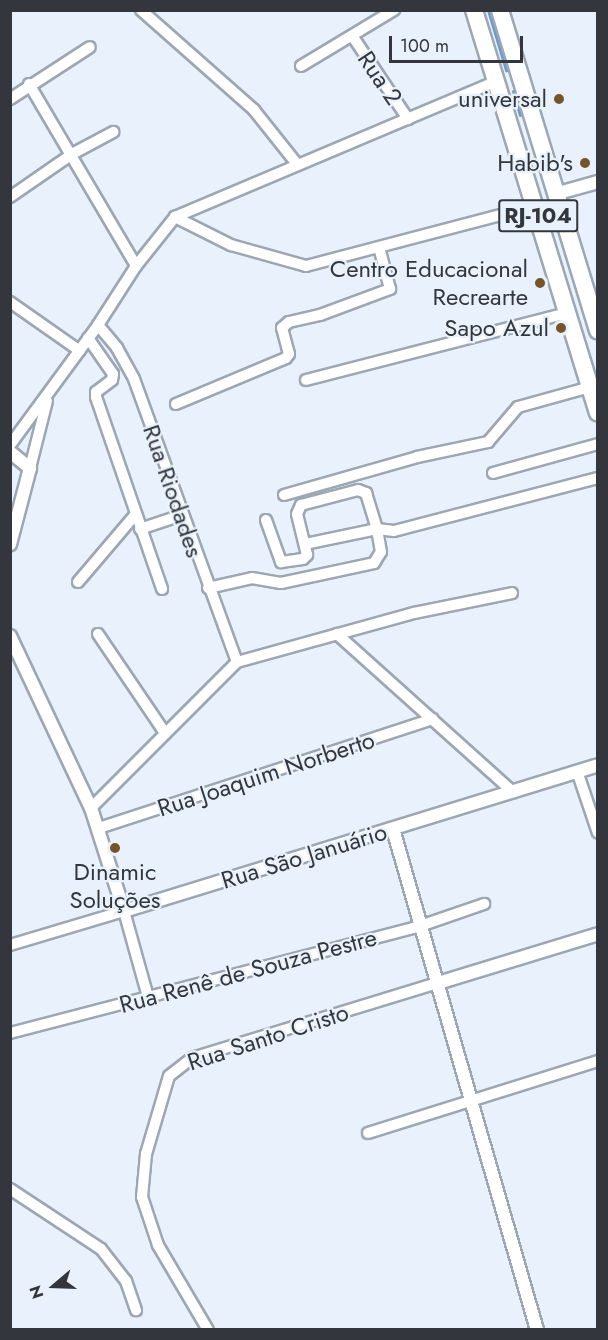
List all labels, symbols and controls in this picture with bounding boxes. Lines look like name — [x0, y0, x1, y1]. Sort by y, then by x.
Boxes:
scale bar — [392, 24, 526, 62]
text: 100 m — [400, 33, 449, 59]
street label: Rua 2 — [352, 46, 408, 110]
place label: universal — [458, 85, 547, 113]
marker: universal — [552, 92, 566, 106]
place label: Habib's — [497, 149, 573, 177]
marker: Habib's — [578, 156, 592, 170]
road number: RJ-104 — [498, 197, 578, 235]
place label: Centro Educacional Recrearte — [330, 255, 528, 311]
marker: Centro Educacional Recrearte — [533, 276, 547, 290]
place label: Sapo Azul — [444, 314, 549, 342]
marker: Sapo Azul — [554, 321, 568, 335]
street label: Rua Riodades — [137, 421, 209, 561]
street label: Rua Joaquim Norberto — [154, 725, 378, 823]
street label: Rua São Januário — [218, 817, 390, 895]
marker: Dinamic Soluções — [108, 841, 122, 855]
place label: Dinamic Soluções — [70, 858, 160, 914]
street label: Rua Renê de Souza Pestre — [116, 923, 380, 1019]
street label: Rua Santo Cristo — [184, 997, 352, 1077]
north arrow — [24, 1256, 84, 1316]
text: N — [24, 1282, 49, 1302]

